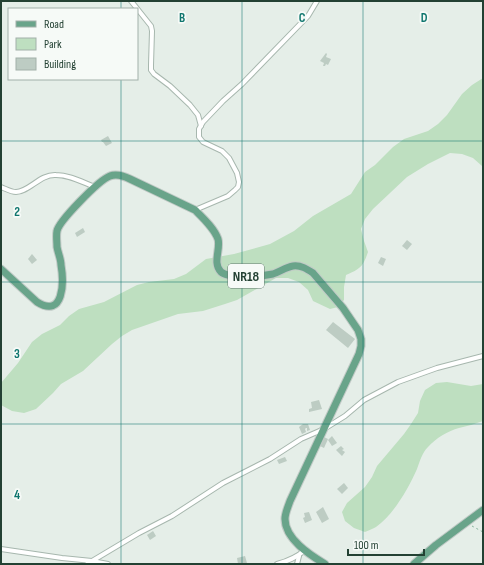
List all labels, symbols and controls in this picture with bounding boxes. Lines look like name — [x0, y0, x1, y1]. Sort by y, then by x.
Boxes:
legend — [8, 8, 138, 80]
text: B — [179, 10, 185, 26]
text: C — [299, 10, 306, 26]
text: D — [421, 10, 428, 26]
text: Road — [44, 17, 64, 32]
text: Park — [44, 37, 62, 52]
text: Building — [44, 57, 76, 72]
text: 2 — [14, 204, 20, 220]
road number: NR18 — [228, 264, 264, 288]
text: 3 — [14, 346, 20, 362]
text: 4 — [14, 487, 20, 503]
scale bar — [348, 531, 424, 557]
text: 100 m — [354, 538, 379, 553]

